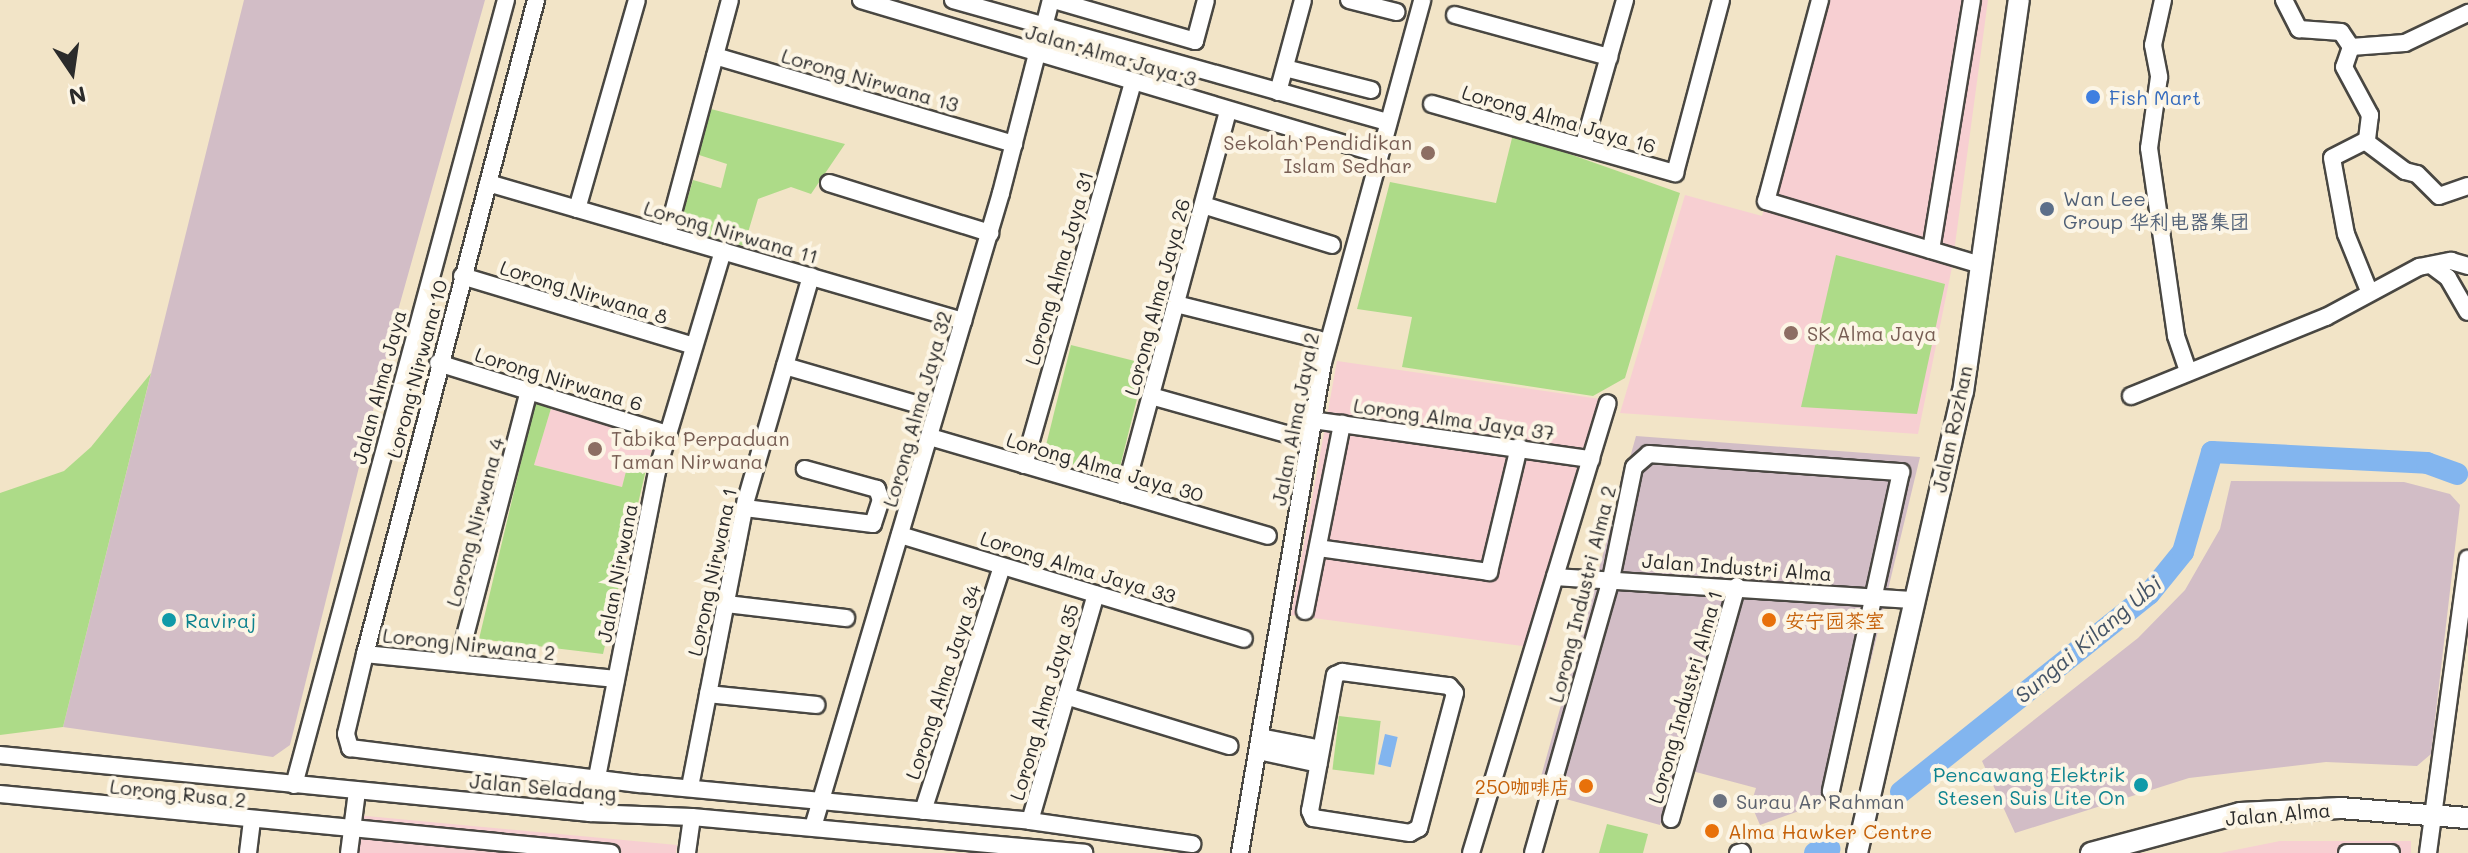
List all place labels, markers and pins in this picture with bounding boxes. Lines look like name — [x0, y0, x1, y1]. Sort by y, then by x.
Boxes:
place label: Fish Mart — [2109, 85, 2201, 109]
marker: Fish Mart — [2084, 88, 2102, 106]
place label: Sekolah Pendidikan Islam Sedhar — [1223, 130, 1412, 177]
marker: Sekolah Pendidikan Islam Sedhar — [1419, 144, 1437, 162]
place label: Wan Lee Group 华利电器集团 — [2063, 186, 2249, 233]
marker: Wan Lee Group 华利电器集团 — [2038, 200, 2056, 218]
place label: SK Alma Jaya — [1807, 321, 1937, 345]
marker: SK Alma Jaya — [1782, 324, 1800, 342]
place label: Tabika Perpaduan Taman Nirwana — [611, 426, 790, 473]
marker: Tabika Perpaduan Taman Nirwana — [586, 440, 604, 458]
place label: Raviraj — [185, 608, 256, 632]
place label: 安宁园茶室 — [1785, 608, 1885, 632]
marker: Raviraj — [160, 611, 178, 629]
marker: 安宁园茶室 — [1760, 611, 1778, 629]
place label: Pencawang Elektrik Stesen Suis Lite On — [1933, 762, 2125, 809]
place label: 250咖啡店 — [1475, 774, 1570, 798]
marker: Pencawang Elektrik Stesen Suis Lite On — [2132, 776, 2150, 794]
marker: 250咖啡店 — [1577, 777, 1595, 795]
place label: Surau Ar Rahman — [1736, 789, 1904, 813]
marker: Surau Ar Rahman — [1711, 792, 1729, 810]
place label: Alma Hawker Centre — [1728, 819, 1932, 843]
marker: Alma Hawker Centre — [1703, 822, 1721, 840]

